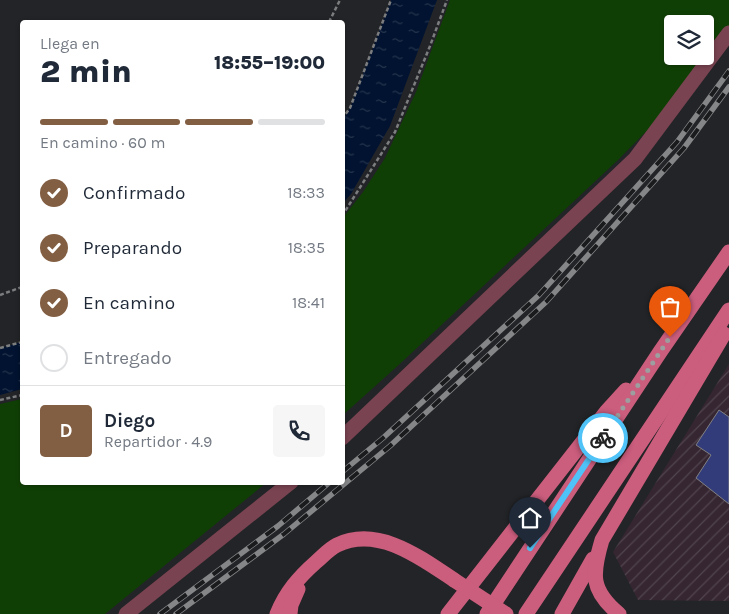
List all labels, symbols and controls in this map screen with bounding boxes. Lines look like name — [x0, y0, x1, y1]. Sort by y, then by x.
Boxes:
map controls — [664, 15, 714, 65]
button: layers — [664, 15, 714, 65]
text: Llega en — [40, 34, 100, 53]
text: 18:55–19:00 — [214, 52, 325, 74]
text: 2 min — [40, 53, 132, 90]
text: En camino · 60 m — [40, 133, 166, 152]
icon: check — [40, 179, 68, 207]
text: Confirmado — [83, 182, 185, 204]
text: 18:33 — [287, 183, 325, 202]
icon: check — [40, 234, 68, 262]
text: Preparando — [83, 237, 182, 259]
text: 18:35 — [288, 238, 325, 257]
pin — [649, 286, 691, 337]
icon: check — [40, 289, 68, 317]
text: En camino — [83, 292, 175, 314]
text: 18:41 — [292, 293, 325, 312]
icon: bag — [656, 293, 684, 321]
text: Entregado — [83, 347, 172, 369]
button: phone — [273, 405, 325, 457]
text: Diego — [104, 410, 155, 432]
courier — [578, 413, 628, 463]
text: D — [59, 420, 73, 442]
icon: bike — [589, 424, 617, 452]
text: Repartidor · 4.9 — [104, 432, 212, 451]
pin — [509, 497, 551, 548]
icon: home — [516, 504, 544, 532]

